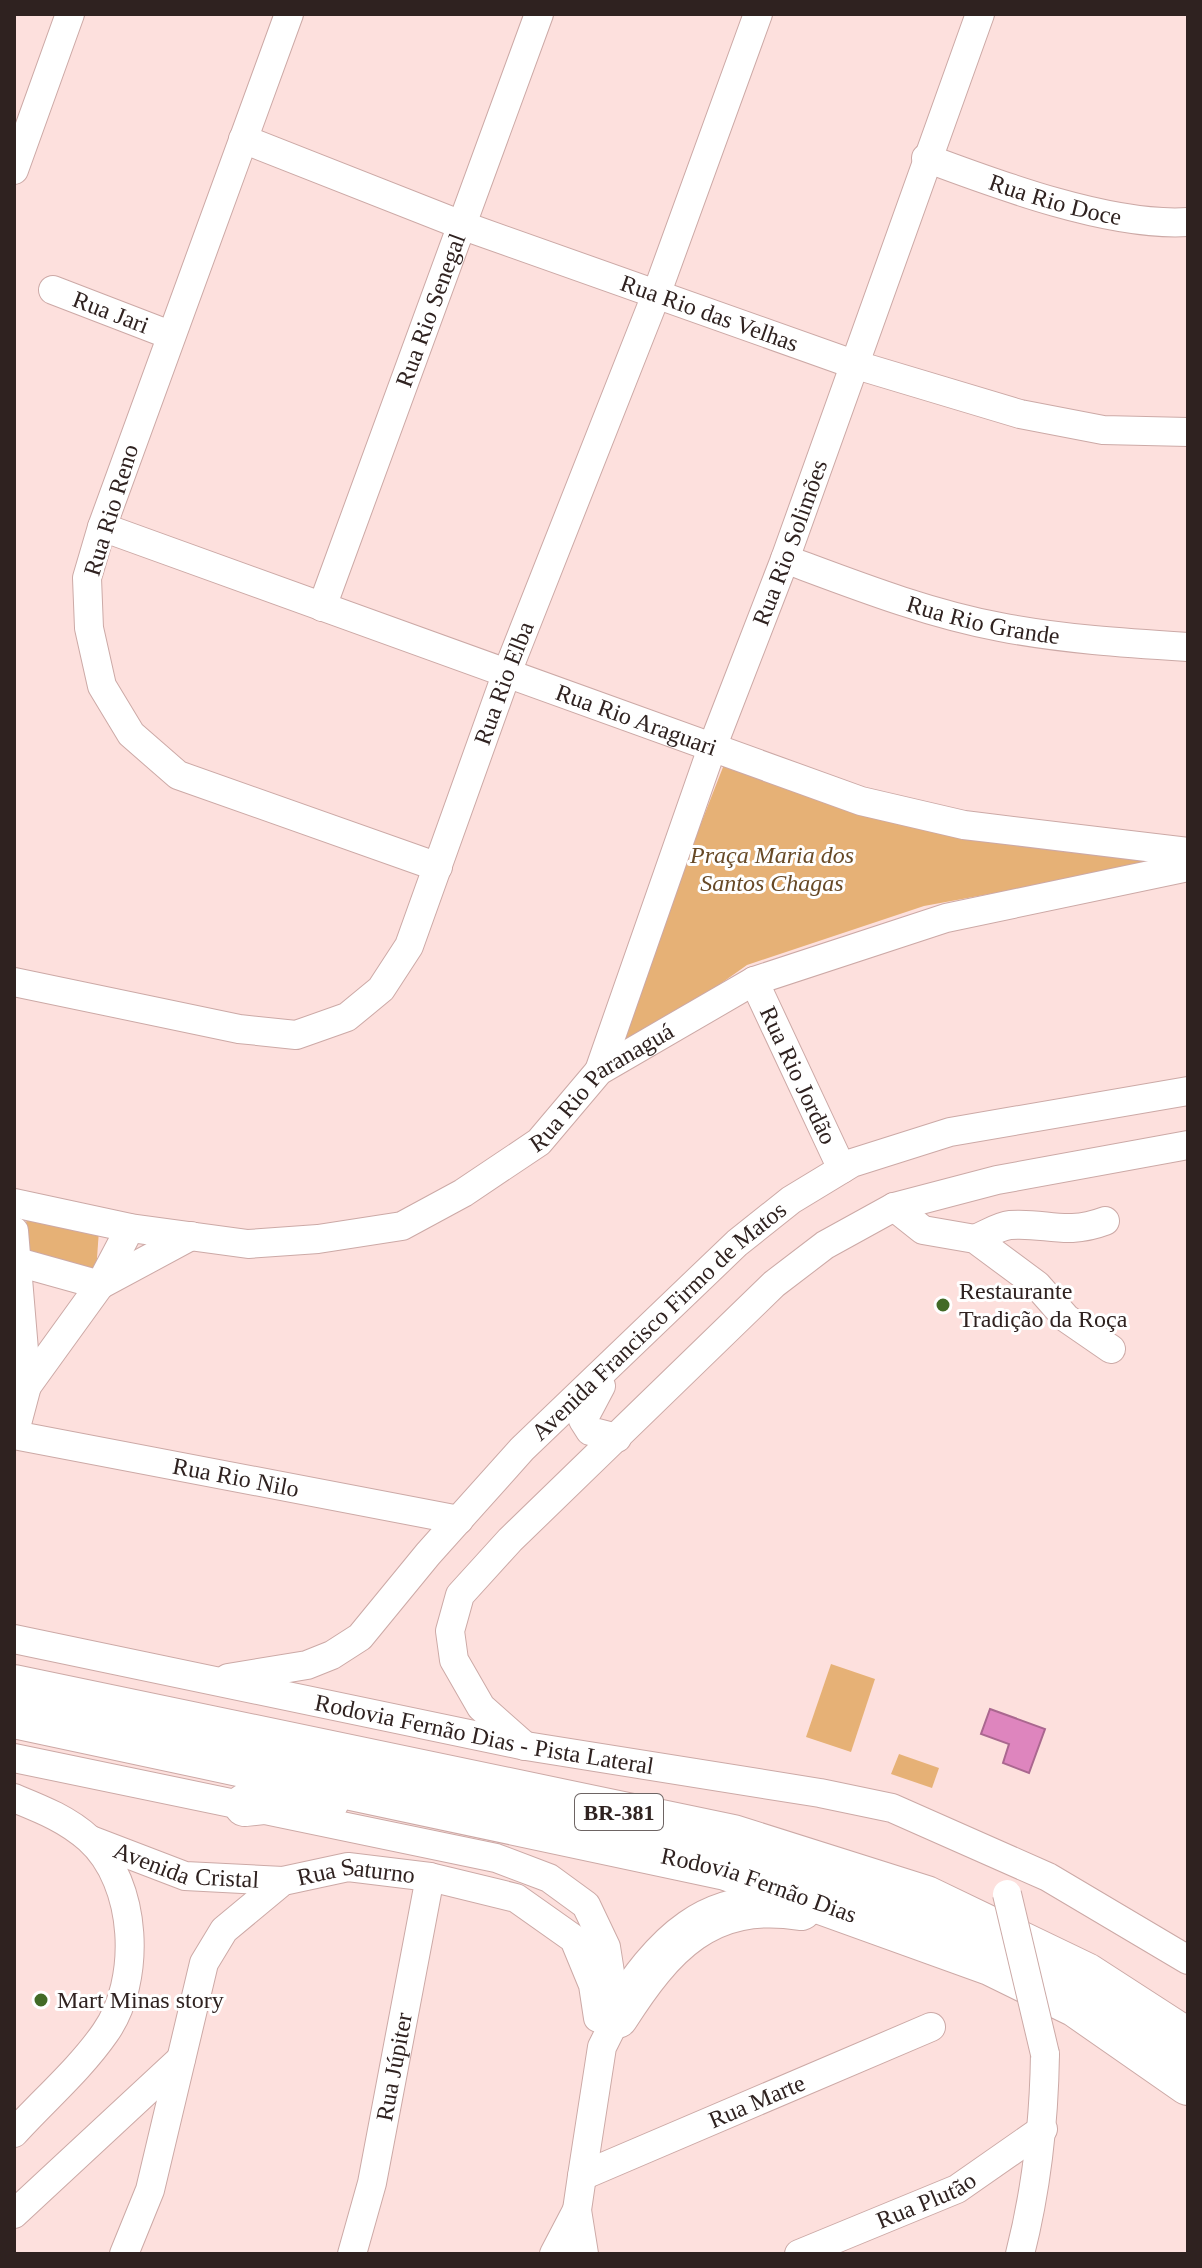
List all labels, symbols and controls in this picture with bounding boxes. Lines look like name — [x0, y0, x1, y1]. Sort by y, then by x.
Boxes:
street label: Rua Rio Doce — [986, 169, 1123, 230]
street label: Rua Rio Senegal — [391, 230, 471, 390]
street label: Rua Rio das Velhas — [617, 270, 802, 357]
street label: Rua Jari — [69, 286, 153, 339]
street label: Rua Rio Reno — [79, 441, 143, 579]
street label: Rua Rio Solimões — [748, 456, 832, 629]
street label: Rua Rio Grande — [903, 590, 1061, 649]
street label: Rua Rio Elba — [469, 618, 539, 748]
street label: Rua Rio Araguari — [552, 679, 721, 761]
park label: Praça Maria dos Santos Chagas — [689, 842, 854, 896]
street label: Rua Rio Jordão — [755, 1002, 842, 1148]
street label: Rua Rio Paranaguá — [525, 1017, 678, 1158]
street label: Avenida Francisco Firmo de Matos — [526, 1196, 791, 1446]
place label: Restaurante Tradição da Roça — [959, 1278, 1128, 1332]
marker: Restaurante Tradição da Roça — [934, 1296, 952, 1314]
street label: Rua Rio Nilo — [171, 1453, 301, 1502]
street label: Rodovia Fernão Dias - Pista Lateral — [312, 1689, 656, 1779]
road number: BR-381 — [575, 1794, 663, 1830]
street label: Avenida Cristal — [110, 1837, 260, 1893]
street label: Rodovia Fernão Dias — [659, 1842, 860, 1928]
street label: Rua Saturno — [295, 1853, 417, 1891]
place label: Mart Minas story — [57, 1987, 224, 2013]
marker: Mart Minas story — [32, 1991, 50, 2009]
street label: Rua Júpiter — [371, 2010, 417, 2123]
street label: Rua Marte — [705, 2069, 809, 2133]
street label: Rua Plutão — [873, 2167, 981, 2234]

